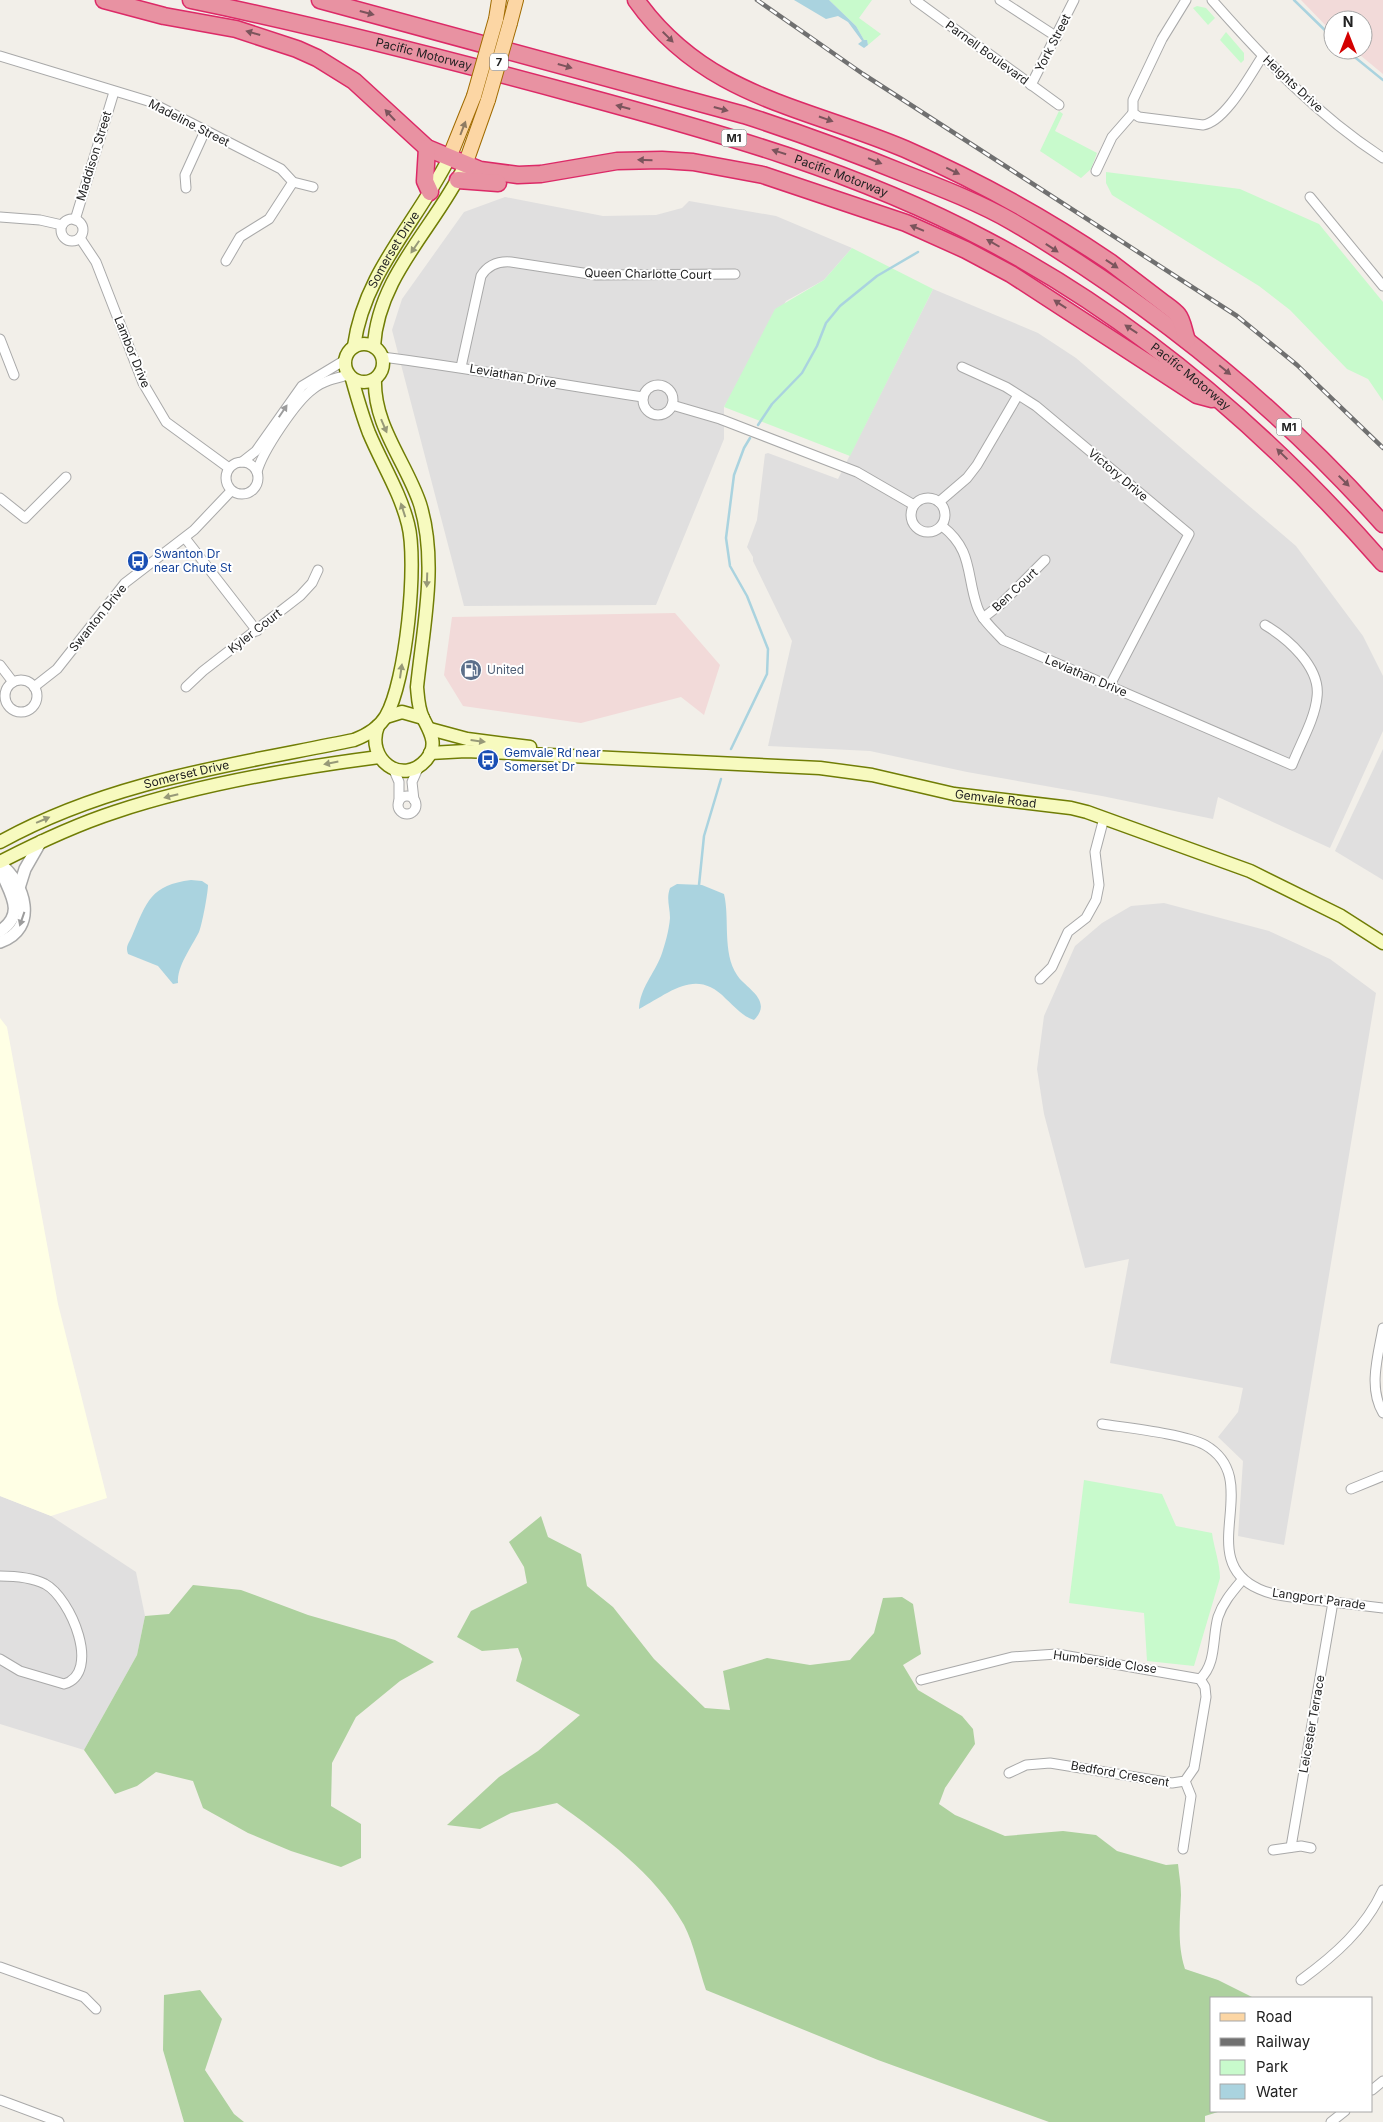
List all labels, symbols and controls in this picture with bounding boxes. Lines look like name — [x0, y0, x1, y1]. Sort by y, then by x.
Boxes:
one-way arrow — [360, 9, 375, 17]
north arrow — [1323, 10, 1373, 60]
street label: York Street — [1032, 11, 1074, 74]
text: N — [1343, 13, 1353, 30]
street label: Parnell Boulevard — [943, 17, 1032, 88]
one-way arrow — [245, 29, 260, 37]
one-way arrow — [662, 31, 674, 43]
street label: Pacific Motorway — [374, 34, 474, 73]
street label: Heights Drive — [1260, 52, 1326, 115]
road number: 7 — [490, 54, 508, 70]
one-way arrow — [557, 62, 572, 70]
street label: Madeline Street — [146, 96, 232, 149]
one-way arrow — [615, 103, 630, 111]
one-way arrow — [714, 105, 729, 113]
street label: Maddison Street — [73, 109, 114, 203]
one-way arrow — [384, 110, 396, 122]
one-way arrow — [819, 115, 834, 123]
one-way arrow — [459, 121, 467, 135]
road number: M1 — [722, 130, 746, 146]
one-way arrow — [771, 148, 786, 156]
street label: Pacific Motorway — [793, 151, 890, 200]
one-way arrow — [636, 156, 652, 164]
one-way arrow — [868, 158, 882, 166]
one-way arrow — [946, 167, 960, 175]
street label: Somerset Drive — [365, 208, 422, 291]
one-way arrow — [910, 223, 924, 231]
one-way arrow — [985, 239, 1000, 247]
one-way arrow — [410, 240, 419, 253]
one-way arrow — [1045, 243, 1059, 252]
one-way arrow — [1105, 259, 1119, 269]
street label: Queen Charlotte Court — [584, 265, 712, 282]
one-way arrow — [1053, 299, 1066, 309]
street label: Lambor Drive — [111, 314, 154, 390]
one-way arrow — [1124, 324, 1137, 334]
street label: Pacific Motorway — [1148, 339, 1234, 413]
street label: Leviathan Drive — [468, 360, 558, 391]
one-way arrow — [1218, 365, 1231, 376]
one-way arrow — [278, 404, 288, 418]
road number: M1 — [1276, 418, 1302, 436]
one-way arrow — [381, 419, 389, 433]
street label: Victory Drive — [1085, 445, 1151, 504]
one-way arrow — [1276, 449, 1288, 461]
one-way arrow — [1337, 475, 1349, 487]
one-way arrow — [399, 503, 407, 518]
place label: Swanton Dr near Chute St — [154, 546, 232, 575]
bus stop icon: Swanton Dr near Chute St — [126, 549, 150, 573]
street label: Ben Court — [989, 565, 1041, 615]
one-way arrow — [423, 573, 431, 589]
street label: Swanton Drive — [66, 581, 129, 654]
street label: Kyler Court — [225, 605, 285, 656]
street label: Leviathan Drive — [1043, 651, 1130, 700]
fuel station icon: United — [459, 658, 483, 682]
place label: United — [487, 662, 524, 677]
one-way arrow — [397, 663, 405, 679]
one-way arrow — [470, 737, 486, 745]
place label: Gemvale Rd near Somerset Dr — [504, 745, 601, 774]
bus stop icon: Gemvale Rd near Somerset Dr — [476, 748, 500, 772]
street label: Somerset Drive — [142, 757, 231, 792]
one-way arrow — [322, 760, 338, 768]
street label: Gemvale Road — [954, 786, 1037, 811]
one-way arrow — [164, 792, 179, 800]
one-way arrow — [36, 815, 50, 823]
one-way arrow — [18, 912, 25, 927]
street label: Langport Parade — [1271, 1584, 1367, 1613]
street label: Humberside Close — [1052, 1647, 1158, 1676]
street label: Leicester Terrace — [1296, 1674, 1328, 1774]
street label: Bedford Crescent — [1070, 1757, 1171, 1790]
legend — [1210, 1997, 1373, 2112]
text: Road — [1256, 2007, 1292, 2026]
text: Railway — [1256, 2032, 1311, 2051]
text: Park — [1256, 2057, 1289, 2076]
text: Water — [1256, 2082, 1298, 2101]

